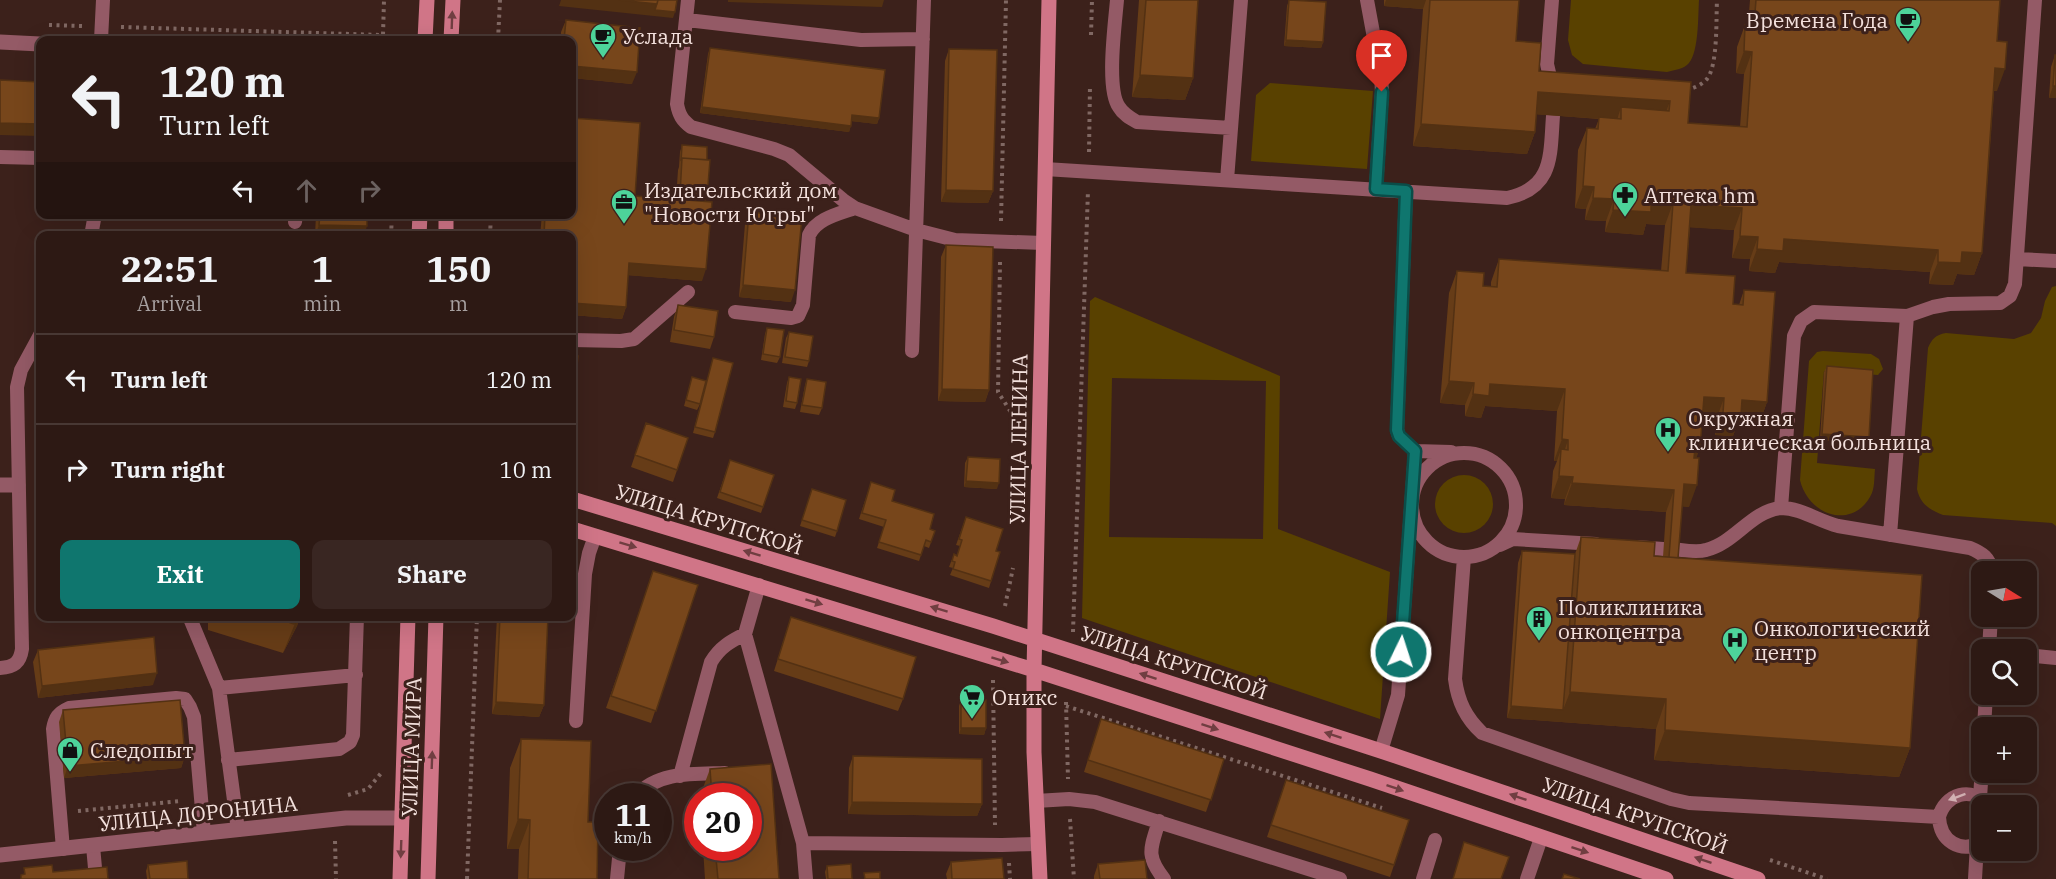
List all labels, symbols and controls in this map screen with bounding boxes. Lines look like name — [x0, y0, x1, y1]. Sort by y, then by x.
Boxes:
cafe icon: Времена Года — [1893, 5, 1923, 43]
place label: Времена Года — [1746, 6, 1888, 34]
one-way arrow — [447, 11, 457, 30]
cafe icon: Услада — [588, 21, 618, 59]
place label: Услада — [622, 22, 693, 50]
pin — [1356, 30, 1407, 92]
icon: arrive — [1365, 39, 1398, 72]
text: 120 m — [159, 54, 285, 109]
icon: left — [60, 60, 138, 138]
text: Turn left — [159, 107, 270, 142]
icon: left — [227, 174, 260, 207]
icon: ahead — [290, 174, 323, 207]
icon: right — [353, 174, 386, 207]
place label: Издательский дом "Новости Югры" — [644, 176, 837, 228]
pharmacy icon: Аптека hm — [1610, 180, 1640, 218]
place label: Аптека hm — [1644, 181, 1756, 209]
office icon: Издательский дом "Новости Югры" — [609, 187, 639, 225]
text: 22:51 — [121, 245, 218, 292]
text: 1 — [311, 245, 333, 292]
text: 150 — [426, 245, 491, 292]
text: Arrival — [137, 290, 202, 317]
text: min — [303, 290, 341, 317]
text: m — [449, 290, 468, 317]
street label: УЛИЦА ЛЕНИНА — [1003, 353, 1033, 524]
icon: left — [60, 363, 93, 396]
text: Turn left — [111, 365, 207, 394]
text: 120 m — [486, 365, 552, 394]
place label: Окружная клиническая больница — [1688, 404, 1931, 456]
hospital icon: Окружная клиническая больница — [1653, 415, 1683, 453]
icon: right — [60, 453, 93, 486]
text: Turn right — [111, 455, 225, 484]
text: 10 m — [500, 455, 552, 484]
street label: УЛИЦА КРУПСКОЙ — [612, 477, 806, 561]
button: Exit — [60, 540, 300, 609]
button: Share — [312, 540, 552, 609]
one-way arrow — [619, 541, 637, 550]
one-way arrow — [743, 548, 761, 557]
north arrow — [1971, 561, 2037, 627]
map controls — [1971, 561, 2037, 861]
place label: Поликлиника онкоцентра — [1558, 593, 1703, 645]
one-way arrow — [805, 598, 823, 607]
one-way arrow — [930, 604, 948, 613]
building icon: Поликлиника онкоцентра — [1524, 604, 1554, 642]
place label: Онкологический центр — [1754, 614, 1930, 666]
street label: УЛИЦА КРУПСКОЙ — [1077, 619, 1271, 705]
position arrow — [1369, 620, 1433, 684]
hospital icon: Онкологический центр — [1720, 625, 1750, 663]
button: search — [1971, 639, 2037, 705]
one-way arrow — [991, 656, 1009, 665]
one-way arrow — [1139, 670, 1157, 680]
street label: УЛИЦА МИРА — [395, 676, 427, 817]
supermarket icon: Оникс — [957, 682, 987, 720]
place label: Оникс — [992, 683, 1058, 711]
button: + — [1971, 717, 2037, 783]
one-way arrow — [1201, 723, 1219, 733]
one-way arrow — [1324, 730, 1342, 740]
shop icon: Следопыт — [55, 735, 85, 773]
place label: Следопыт — [90, 736, 193, 764]
one-way arrow — [427, 751, 436, 770]
street label: УЛИЦА КРУПСКОЙ — [1538, 770, 1732, 860]
speed limit sign: 20 — [684, 783, 762, 861]
one-way arrow — [1386, 783, 1404, 793]
street label: УЛИЦА ДОРОНИНА — [97, 789, 299, 837]
one-way arrow — [1509, 792, 1527, 802]
one-way arrow — [1948, 793, 1966, 803]
text: 11 — [615, 795, 651, 834]
button: − — [1971, 795, 2037, 861]
text: km/h — [614, 828, 652, 847]
one-way arrow — [396, 839, 406, 858]
one-way arrow — [1571, 846, 1589, 856]
one-way arrow — [1694, 855, 1712, 865]

